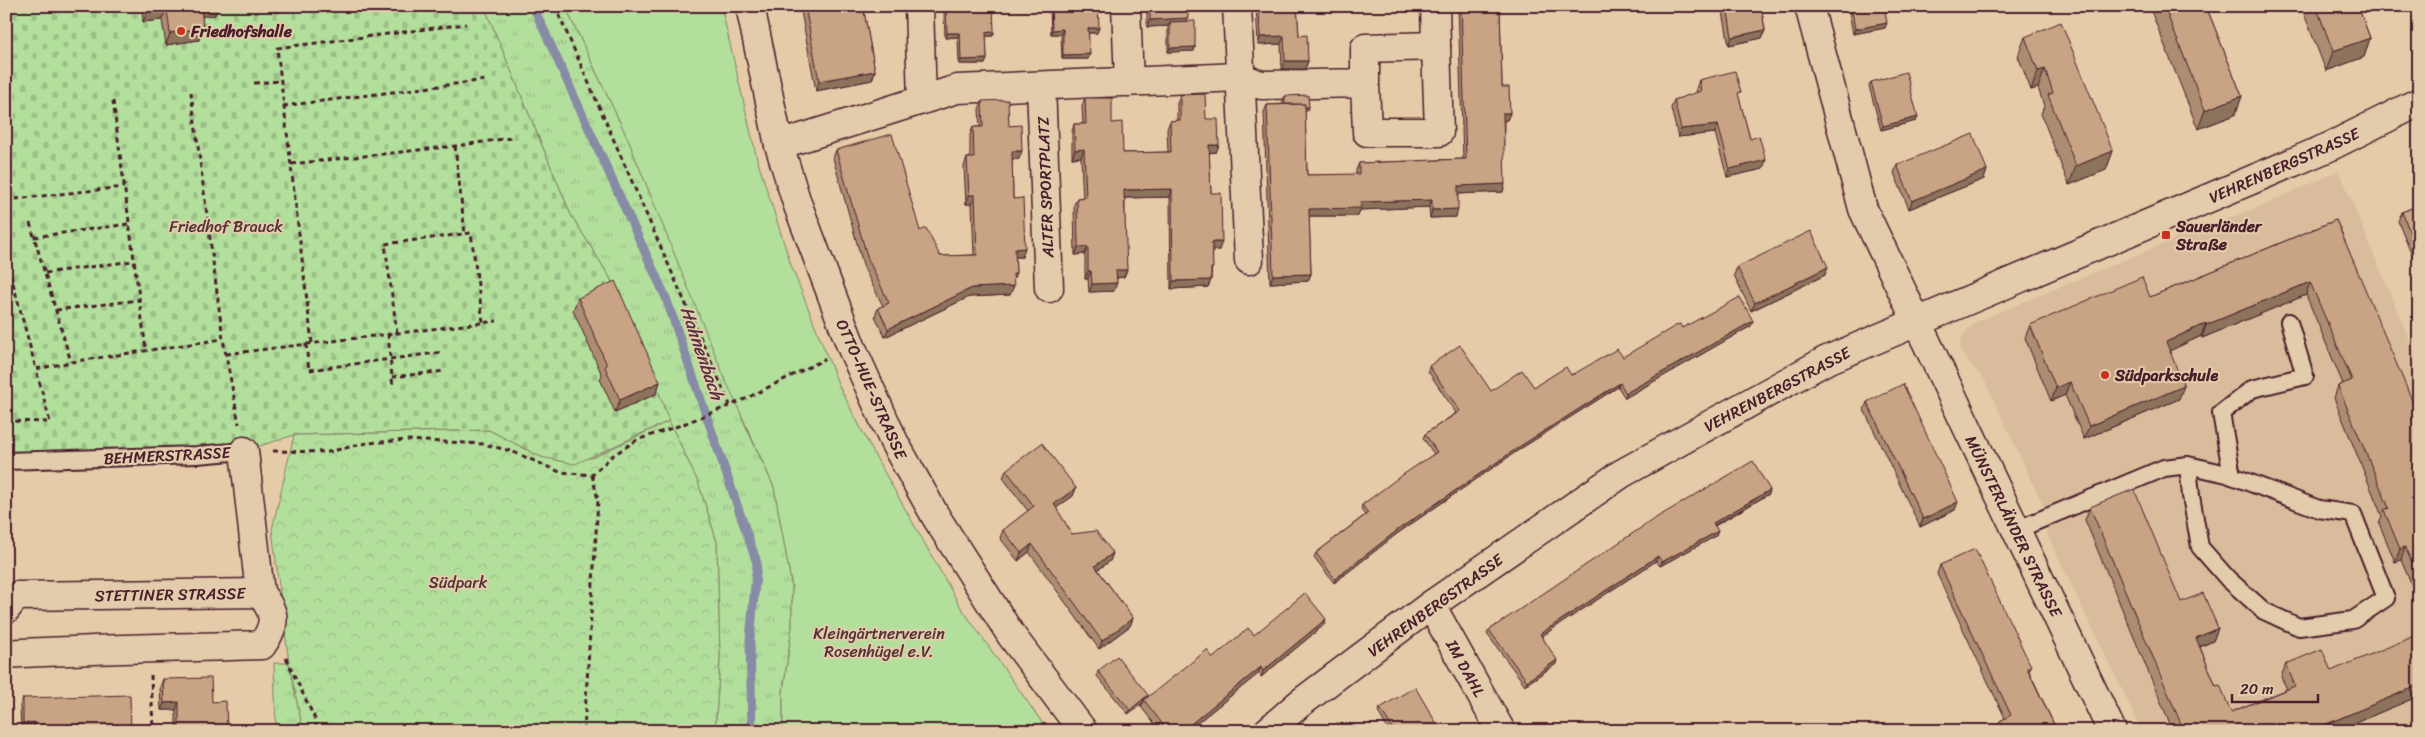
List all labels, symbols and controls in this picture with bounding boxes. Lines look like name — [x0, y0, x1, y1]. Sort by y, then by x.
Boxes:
place label: Friedhofshalle — [190, 17, 293, 46]
marker: Friedhofshalle — [175, 25, 187, 37]
street label: ALTER SPORTPLATZ — [1029, 115, 1062, 259]
street label: VEHRENBERGSTRASSE — [2204, 119, 2365, 212]
park label: Friedhof Brauck — [169, 212, 283, 241]
place label: Sauerländer Straße — [2175, 212, 2263, 259]
marker: Sauerländer Straße — [2160, 229, 2172, 241]
water label: Hahnenbach — [671, 302, 733, 406]
street label: OTTO-HUE-STRASSE — [828, 314, 916, 465]
street label: VEHRENBERGSTRASSE — [1699, 338, 1857, 440]
place label: Südparkschule — [2114, 361, 2218, 390]
marker: Südparkschule — [2099, 369, 2111, 381]
street label: MÜNSTERLÄNDER STRASSE — [1957, 430, 2071, 623]
street label: BEHMERSTRASSE — [103, 438, 232, 473]
street label: VEHRENBERGSTRASSE — [1361, 545, 1510, 665]
park label: Südpark — [429, 568, 488, 597]
street label: STETTINER STRASSE — [94, 579, 247, 610]
park label: Kleingärtnerverein Rosenhügel e.V. — [813, 619, 945, 666]
street label: IM DAHL — [1437, 633, 1494, 703]
scale bar — [2232, 672, 2319, 704]
text: 20 m — [2240, 676, 2274, 702]

